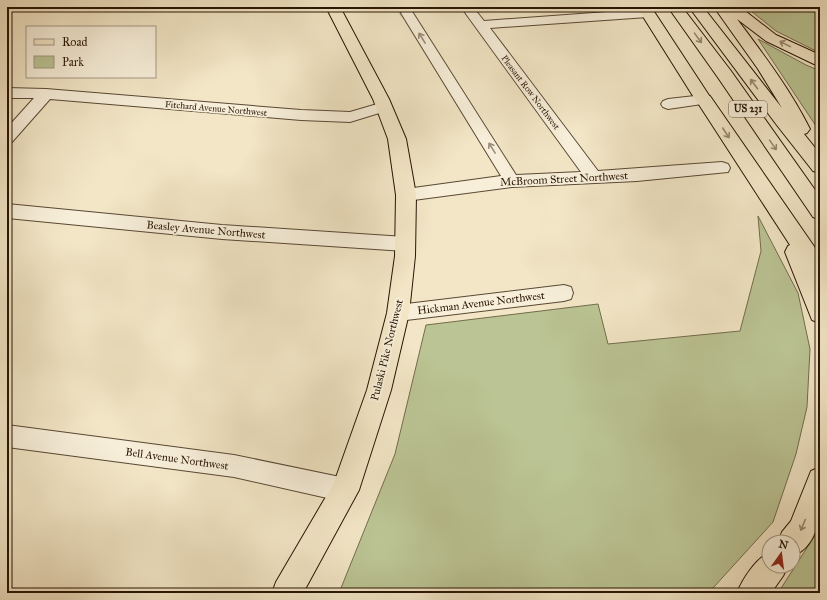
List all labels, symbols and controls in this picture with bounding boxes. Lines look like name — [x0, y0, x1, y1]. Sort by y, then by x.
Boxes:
legend — [26, 26, 156, 78]
one-way arrow — [418, 32, 426, 44]
one-way arrow — [694, 33, 702, 44]
text: Road — [62, 35, 88, 49]
one-way arrow — [779, 40, 791, 47]
street label: Pleasant Row Northwest — [499, 53, 563, 132]
text: Park — [62, 55, 84, 69]
one-way arrow — [750, 79, 758, 90]
street label: Fitchard Avenue Northwest — [165, 98, 268, 118]
road number: US 231 — [729, 101, 767, 117]
one-way arrow — [722, 127, 730, 138]
one-way arrow — [769, 139, 777, 150]
one-way arrow — [487, 142, 495, 154]
street label: McBroom Street Northwest — [500, 169, 628, 189]
street label: Beasley Avenue Northwest — [146, 218, 266, 242]
street label: Hickman Avenue Northwest — [417, 289, 546, 317]
street label: Pulaski Pike Northwest — [368, 298, 406, 402]
street label: Bell Avenue Northwest — [125, 445, 229, 473]
one-way arrow — [799, 519, 806, 531]
north arrow — [761, 534, 801, 574]
text: N — [777, 537, 790, 552]

